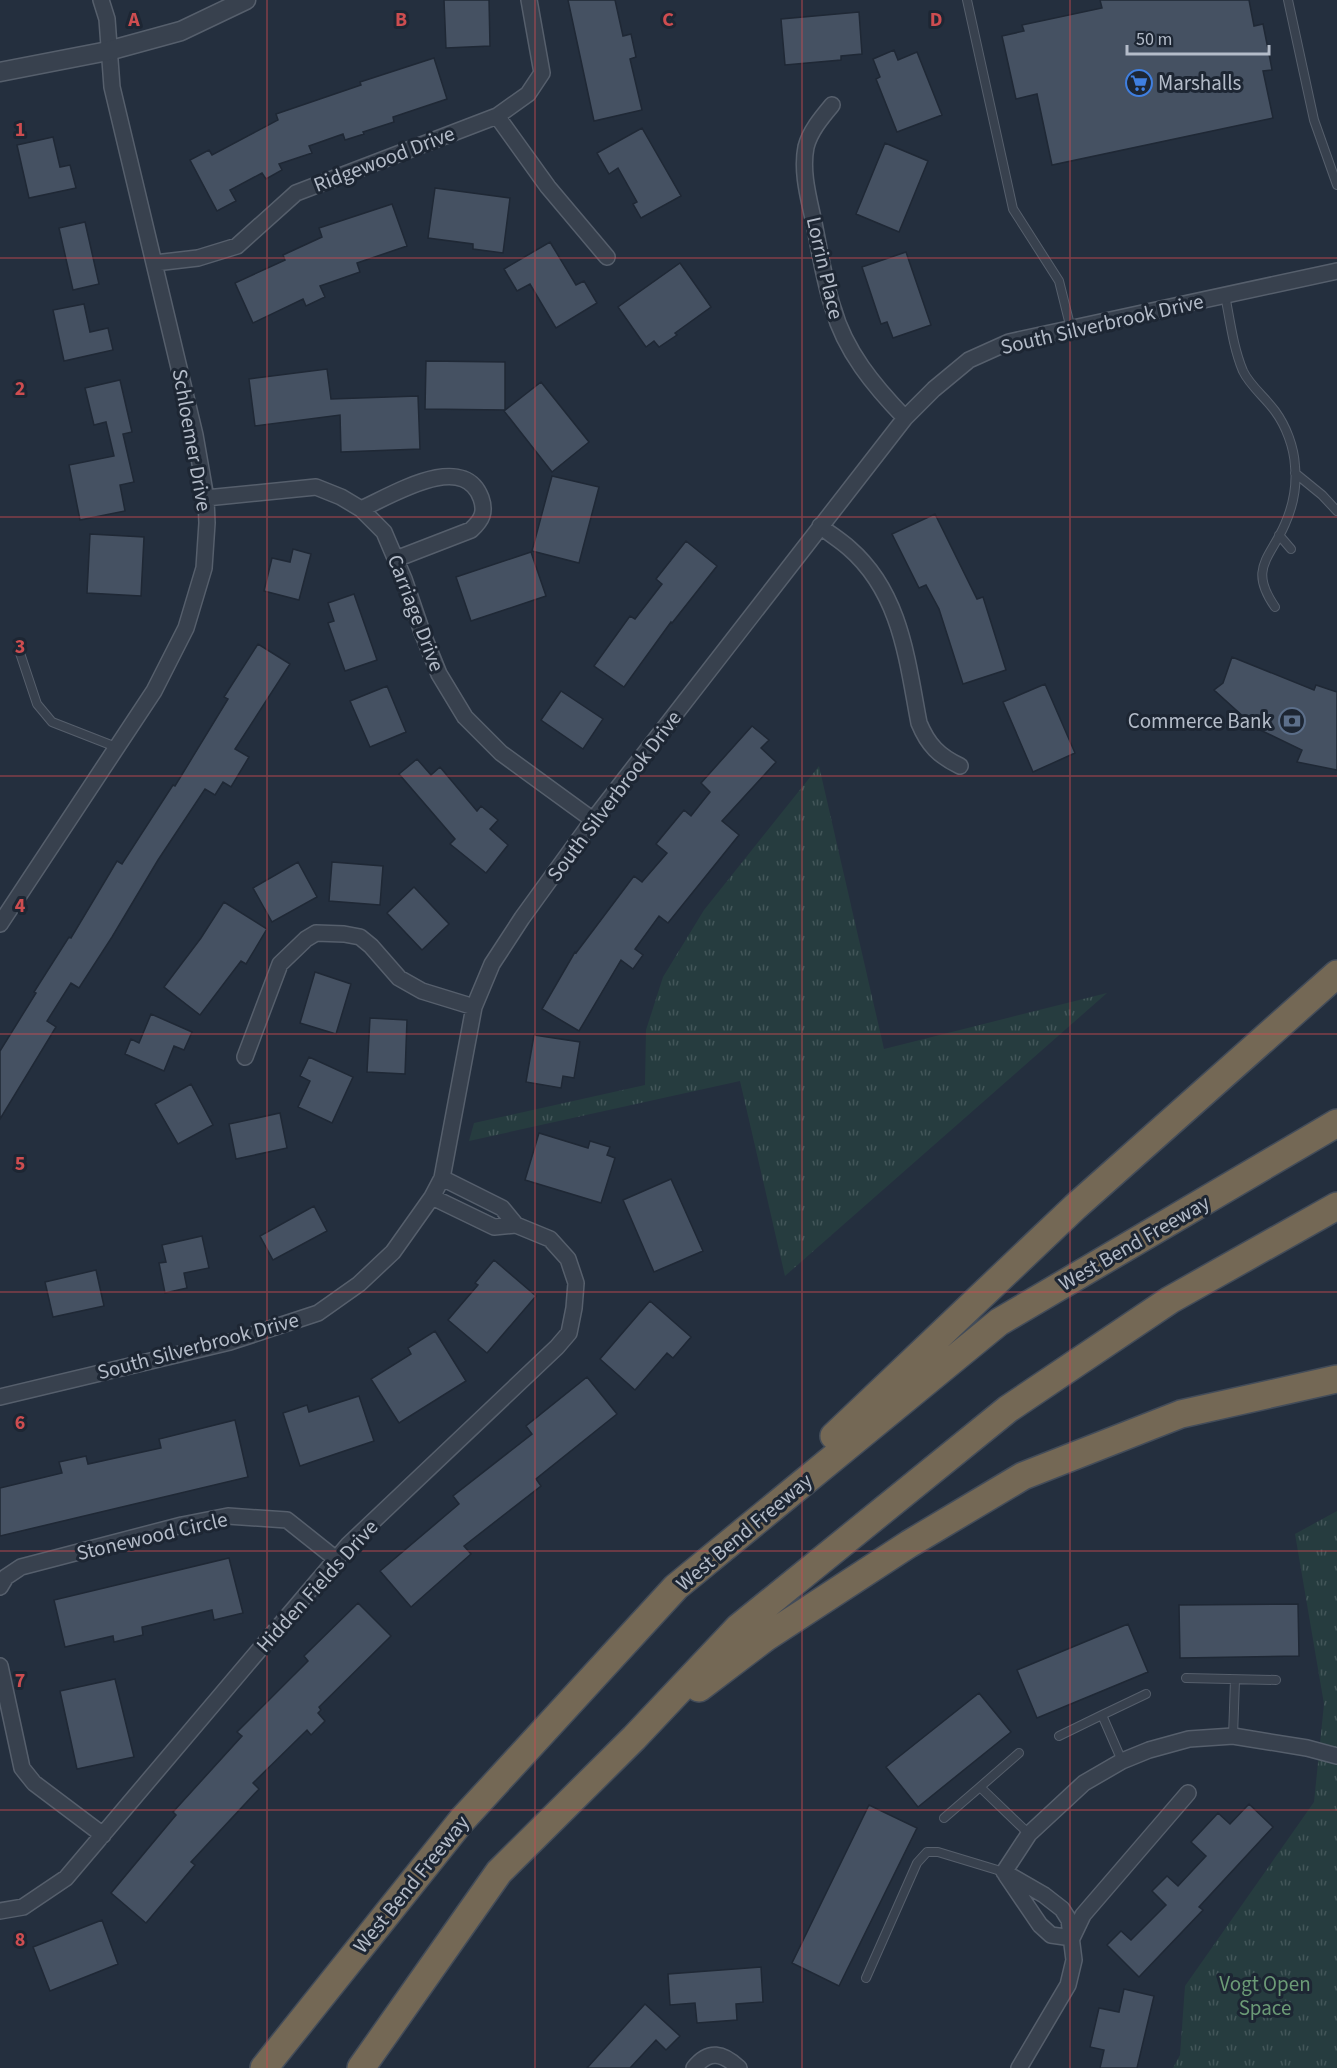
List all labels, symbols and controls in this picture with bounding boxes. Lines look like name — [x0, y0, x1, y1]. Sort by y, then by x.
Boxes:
text: A — [127, 6, 140, 34]
text: B — [395, 6, 407, 34]
text: C — [662, 6, 674, 34]
text: D — [930, 6, 942, 34]
scale bar — [1127, 18, 1270, 56]
text: 50 m — [1136, 27, 1172, 52]
supermarket icon: Marshalls — [1124, 68, 1154, 98]
place label: Marshalls — [1158, 68, 1242, 98]
text: 1 — [15, 116, 25, 144]
street label: Ridgewood Drive — [309, 118, 459, 200]
street label: Lorrin Place — [799, 214, 851, 322]
street label: South Silverbrook Drive — [998, 286, 1206, 362]
street label: Schloemer Drive — [165, 366, 219, 514]
text: 2 — [15, 375, 25, 403]
street label: Carriage Drive — [380, 550, 452, 676]
text: 3 — [15, 633, 25, 661]
street label: South Silverbrook Drive — [540, 704, 688, 888]
place label: Commerce Bank — [1128, 706, 1273, 736]
bank icon: Commerce Bank — [1277, 706, 1307, 736]
text: 4 — [15, 892, 26, 920]
text: 5 — [15, 1150, 25, 1178]
street label: West Bend Freeway — [1053, 1187, 1215, 1298]
street label: South Silverbrook Drive — [94, 1305, 302, 1387]
text: 6 — [15, 1409, 25, 1437]
street label: West Bend Freeway — [669, 1466, 819, 1598]
street label: Stonewood Circle — [74, 1504, 230, 1568]
street label: Hidden Fields Drive — [249, 1513, 385, 1659]
text: 7 — [15, 1667, 25, 1695]
street label: West Bend Freeway — [346, 1808, 476, 1959]
text: 8 — [15, 1926, 25, 1954]
park label: Vogt Open Space — [1219, 1969, 1311, 2023]

